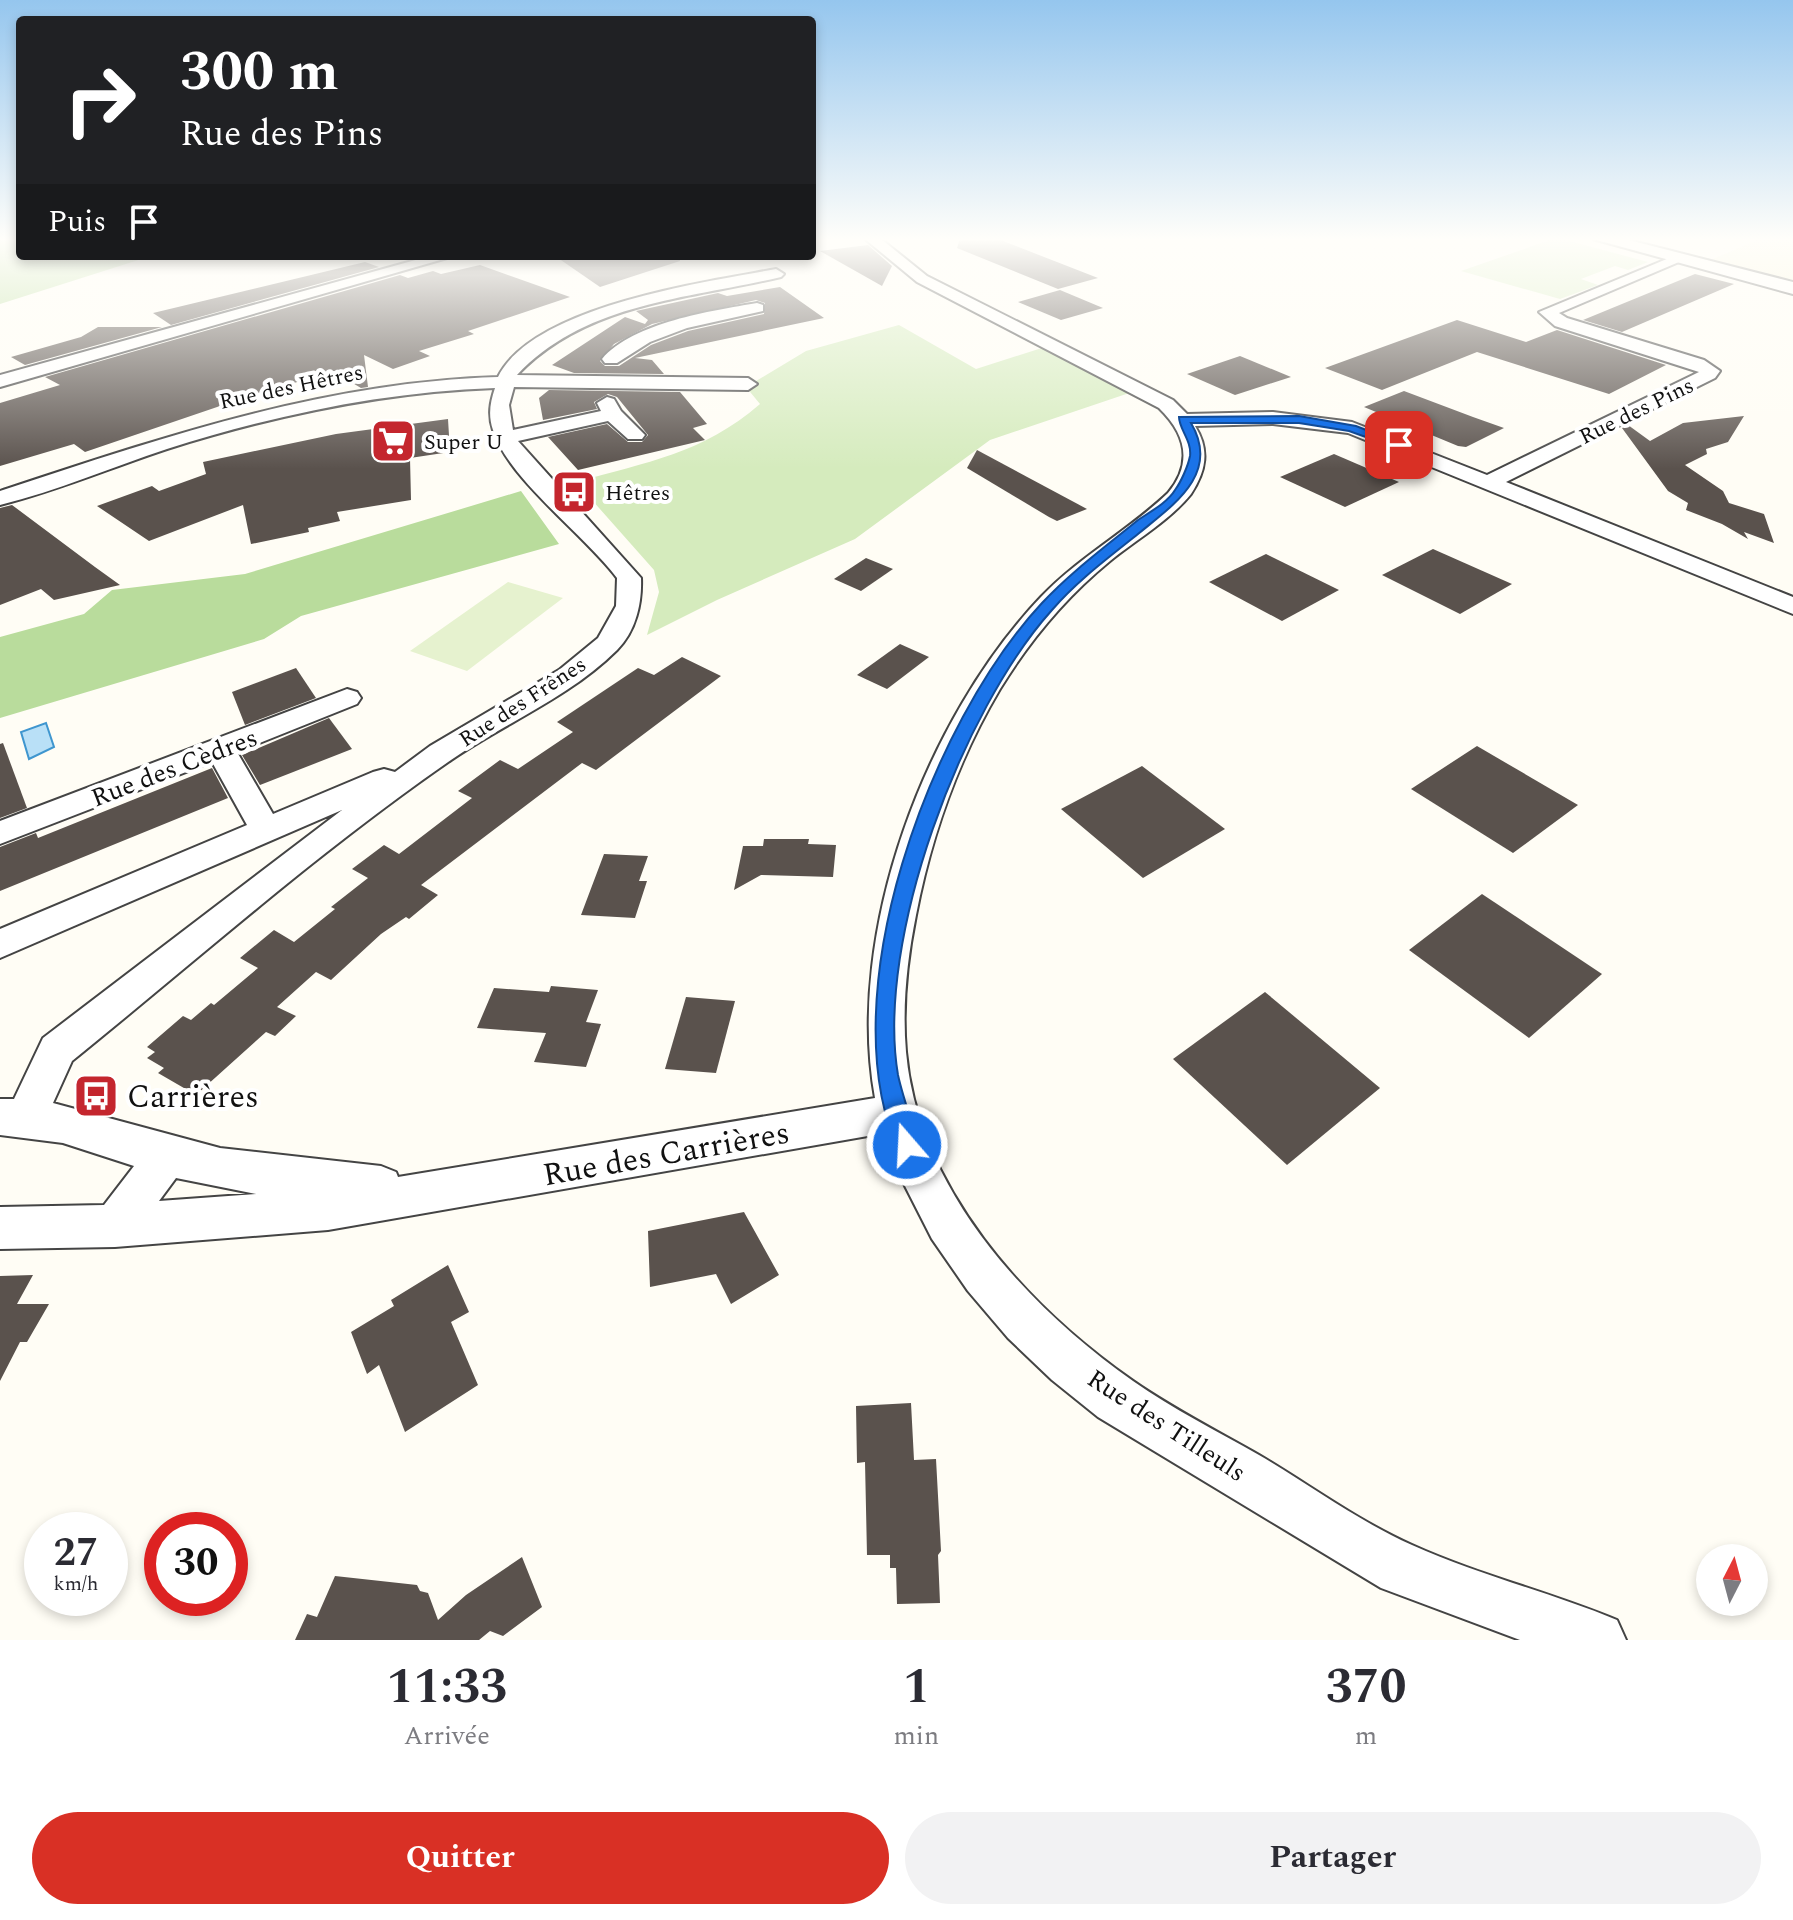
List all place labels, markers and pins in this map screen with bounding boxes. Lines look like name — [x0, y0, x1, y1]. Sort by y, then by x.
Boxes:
pin — [1365, 411, 1433, 479]
supermarket icon: Super U — [369, 417, 417, 465]
place label: Super U — [424, 426, 503, 459]
bus stop icon: Hêtres — [550, 468, 598, 516]
place label: Hêtres — [605, 477, 670, 510]
bus stop icon: Carrières — [72, 1072, 120, 1120]
place label: Carrières — [127, 1073, 259, 1122]

